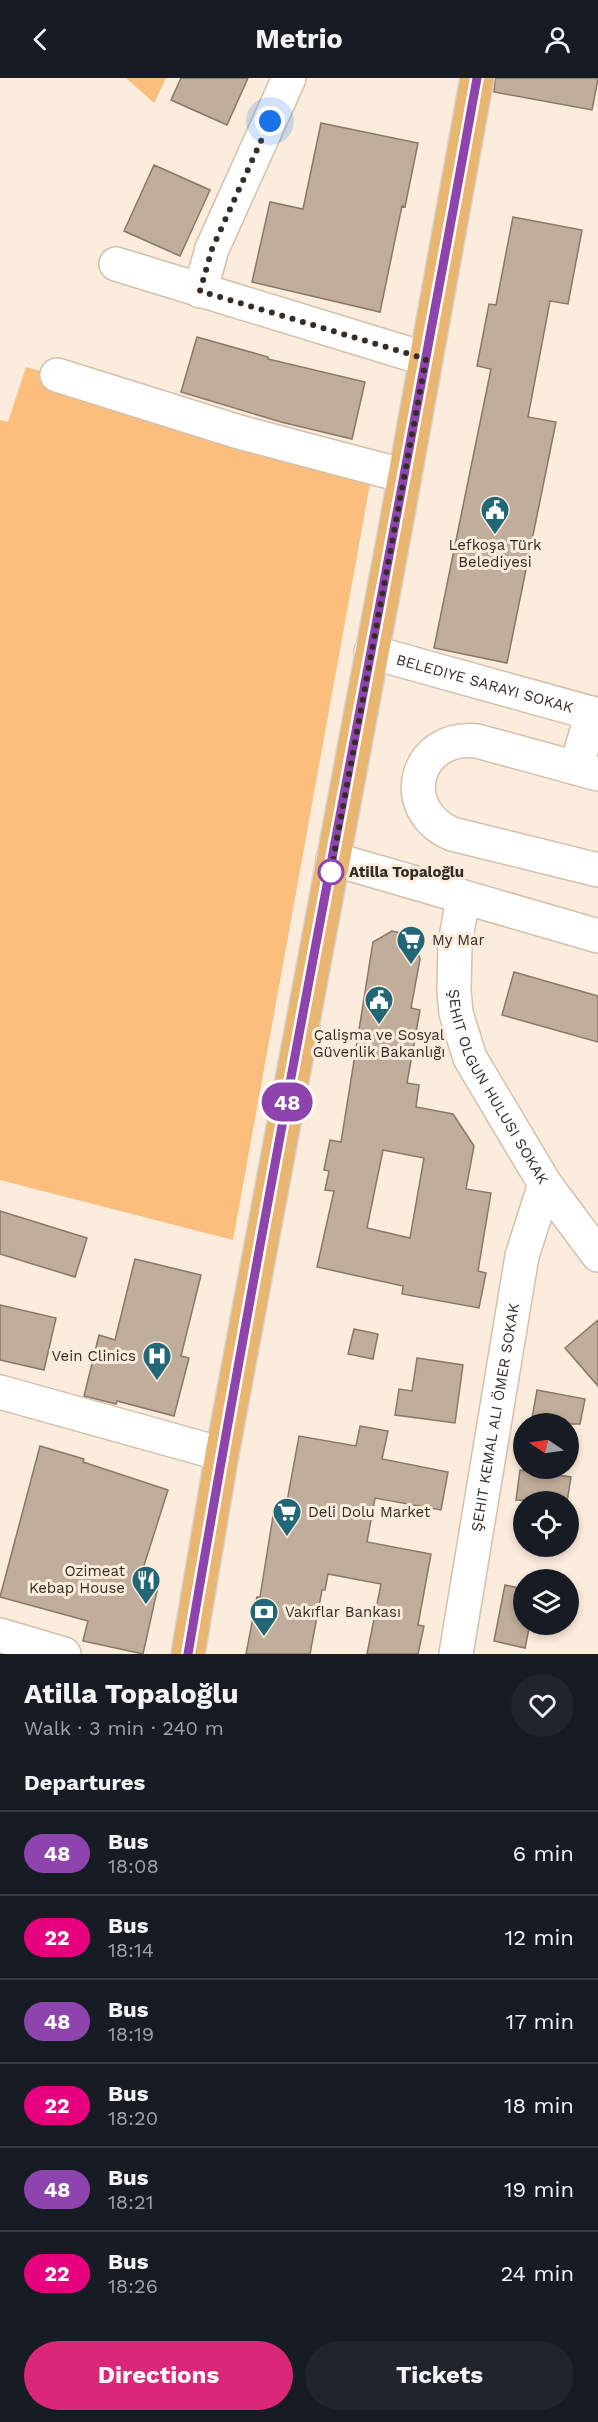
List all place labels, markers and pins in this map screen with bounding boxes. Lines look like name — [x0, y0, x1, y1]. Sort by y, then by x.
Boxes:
public building icon: Lefkoşa Türk Belediyesi — [479, 494, 511, 536]
place label: Lefkoşa Türk Belediyesi — [448, 536, 542, 571]
marker: Atilla Topaloğlu — [318, 859, 344, 885]
place label: Atilla Topaloğlu — [349, 863, 464, 881]
supermarket icon: My Mar — [395, 924, 427, 966]
place label: My Mar — [432, 931, 485, 949]
public building icon: Çalişma ve Sosyal Güvenlik Bakanlığı — [363, 984, 395, 1026]
place label: Çalişma ve Sosyal Güvenlik Bakanlığı — [313, 1026, 445, 1061]
hospital icon: Vein Clinics — [141, 1340, 173, 1382]
place label: Vein Clinics — [51, 1347, 136, 1365]
supermarket icon: Deli Dolu Market — [271, 1496, 303, 1538]
place label: Deli Dolu Market — [308, 1503, 431, 1521]
place label: Ozimeat Kebap House — [29, 1562, 126, 1597]
restaurant icon: Ozimeat Kebap House — [130, 1564, 162, 1606]
bank icon: Vakıflar Bankası — [248, 1596, 280, 1638]
place label: Vakıflar Bankası — [285, 1603, 401, 1621]

